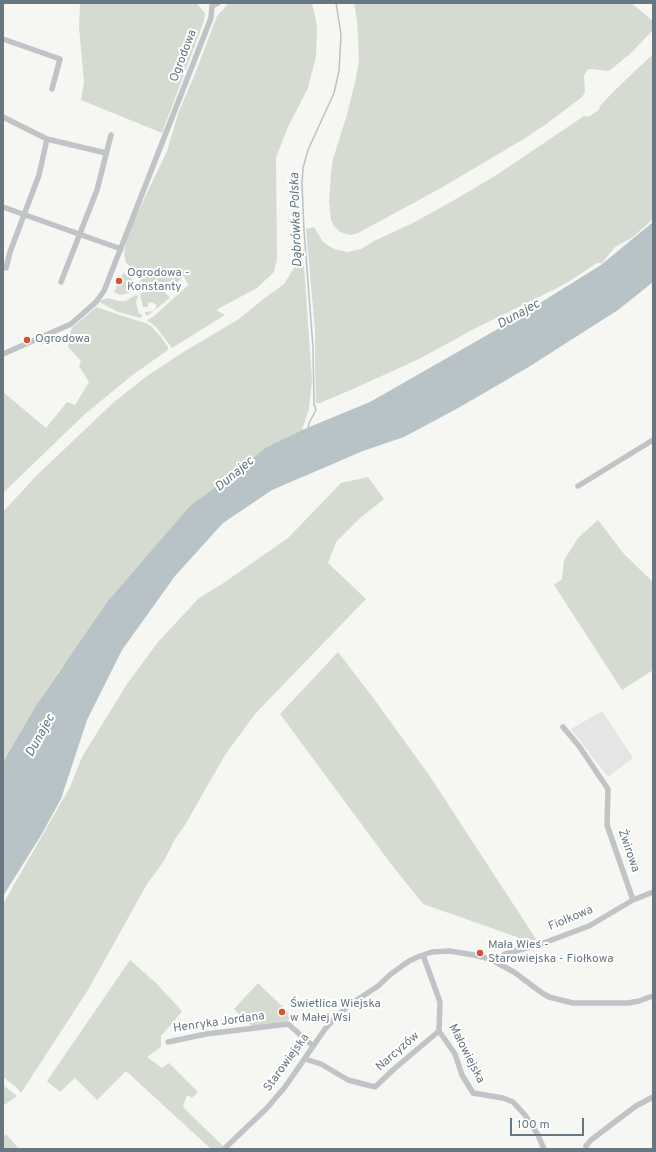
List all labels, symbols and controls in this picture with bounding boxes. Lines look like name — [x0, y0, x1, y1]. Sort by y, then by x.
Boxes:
street label: Ogrodowa — [167, 28, 201, 84]
water label: Dąbrówka Polska — [288, 172, 306, 268]
place label: Ogrodowa - Konstanty — [127, 267, 189, 295]
marker: Ogrodowa - Konstanty — [114, 276, 124, 286]
water label: Dunajec — [495, 297, 543, 333]
place label: Ogrodowa — [35, 333, 90, 347]
marker: Ogrodowa — [22, 335, 32, 345]
water label: Dunajec — [212, 454, 258, 496]
water label: Dunajec — [23, 712, 59, 760]
street label: Żwirowa — [614, 828, 642, 874]
street label: Fiołkowa — [547, 903, 595, 935]
place label: Mała Wieś - Starowiejska - Fiołkowa — [488, 939, 613, 967]
marker: Mała Wieś - Starowiejska - Fiołkowa — [475, 948, 485, 958]
place label: Świetlica Wiejska w Małej Wsi — [290, 998, 381, 1026]
marker: Świetlica Wiejska w Małej Wsi — [277, 1007, 287, 1017]
street label: Henryka Jordana — [172, 1009, 266, 1037]
street label: Małowiejska — [445, 1022, 487, 1086]
street label: Narcyzów — [373, 1029, 423, 1075]
street label: Starowiejska — [261, 1031, 313, 1095]
scale bar — [512, 1110, 586, 1136]
text: 100 m — [517, 1117, 550, 1133]

